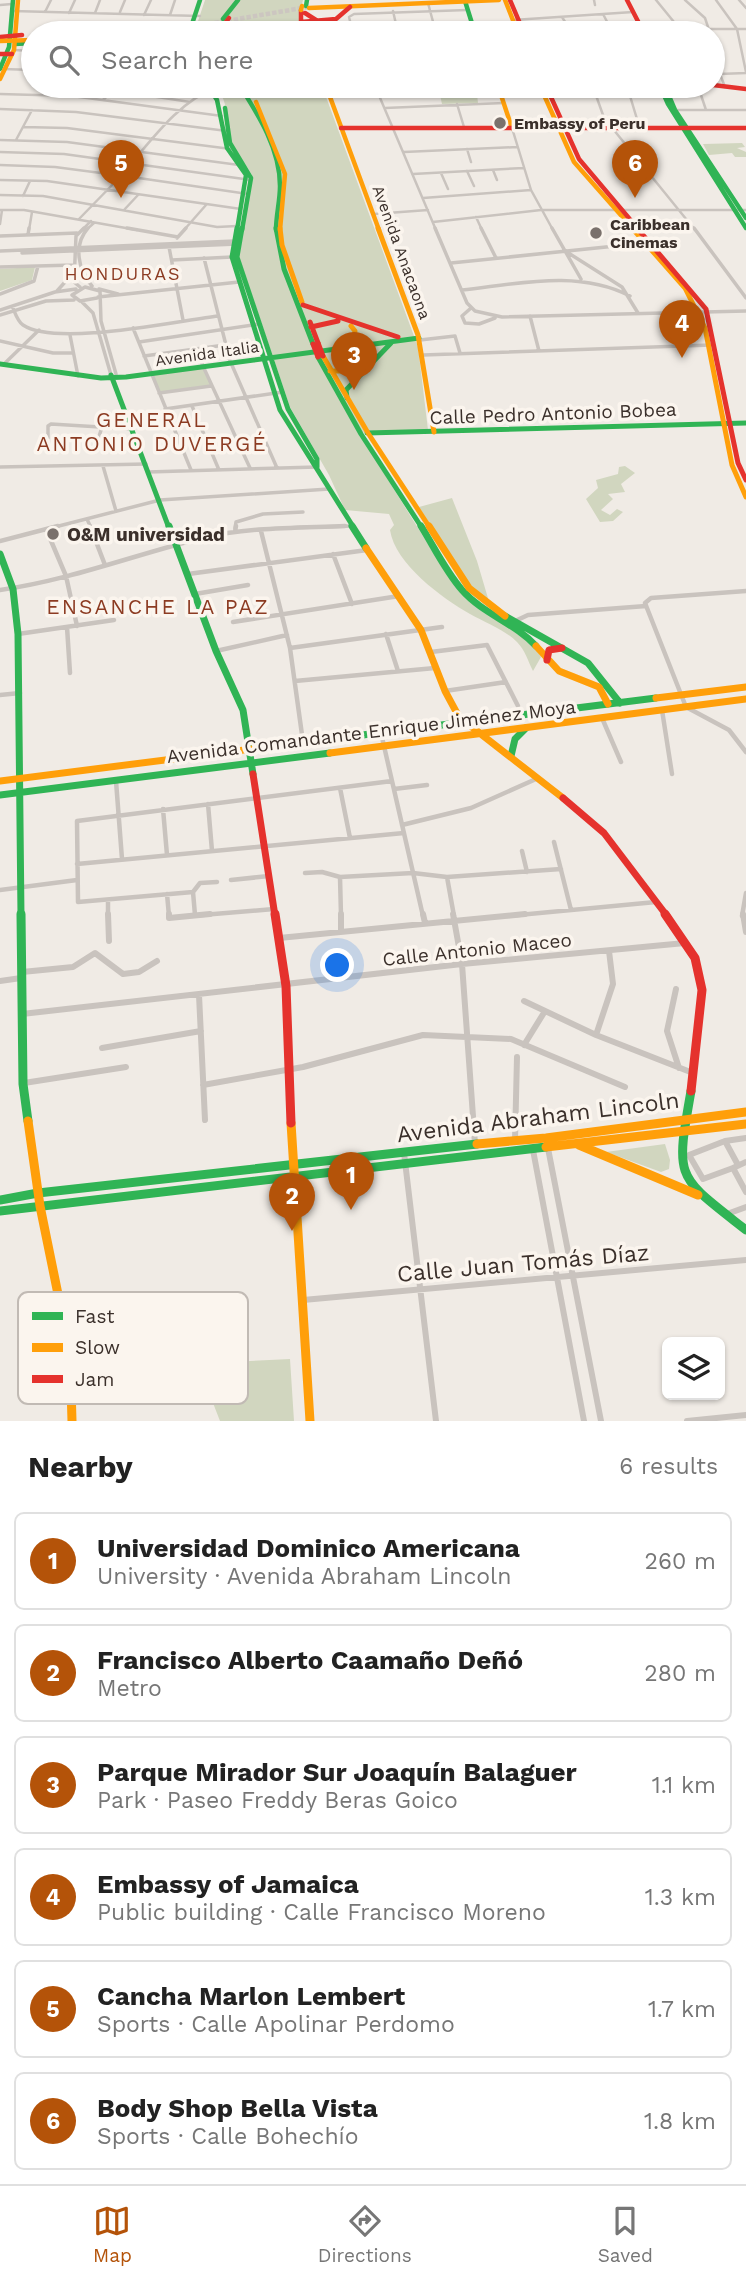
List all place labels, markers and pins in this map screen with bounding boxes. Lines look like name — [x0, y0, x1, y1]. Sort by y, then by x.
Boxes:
place label: Embassy of Peru — [514, 114, 645, 133]
marker: Embassy of Peru — [492, 115, 508, 131]
pin: 5 — [98, 140, 144, 198]
pin: 6 — [612, 140, 658, 198]
place label: Caribbean Cinemas — [610, 215, 690, 252]
marker: Caribbean Cinemas — [588, 225, 604, 241]
pin: 4 — [659, 300, 705, 358]
pin: 3 — [331, 332, 377, 390]
place label: O&M universidad — [67, 523, 225, 546]
marker: O&M universidad — [45, 526, 61, 542]
pin: 1 — [328, 1152, 374, 1210]
pin: 2 — [269, 1173, 315, 1231]

